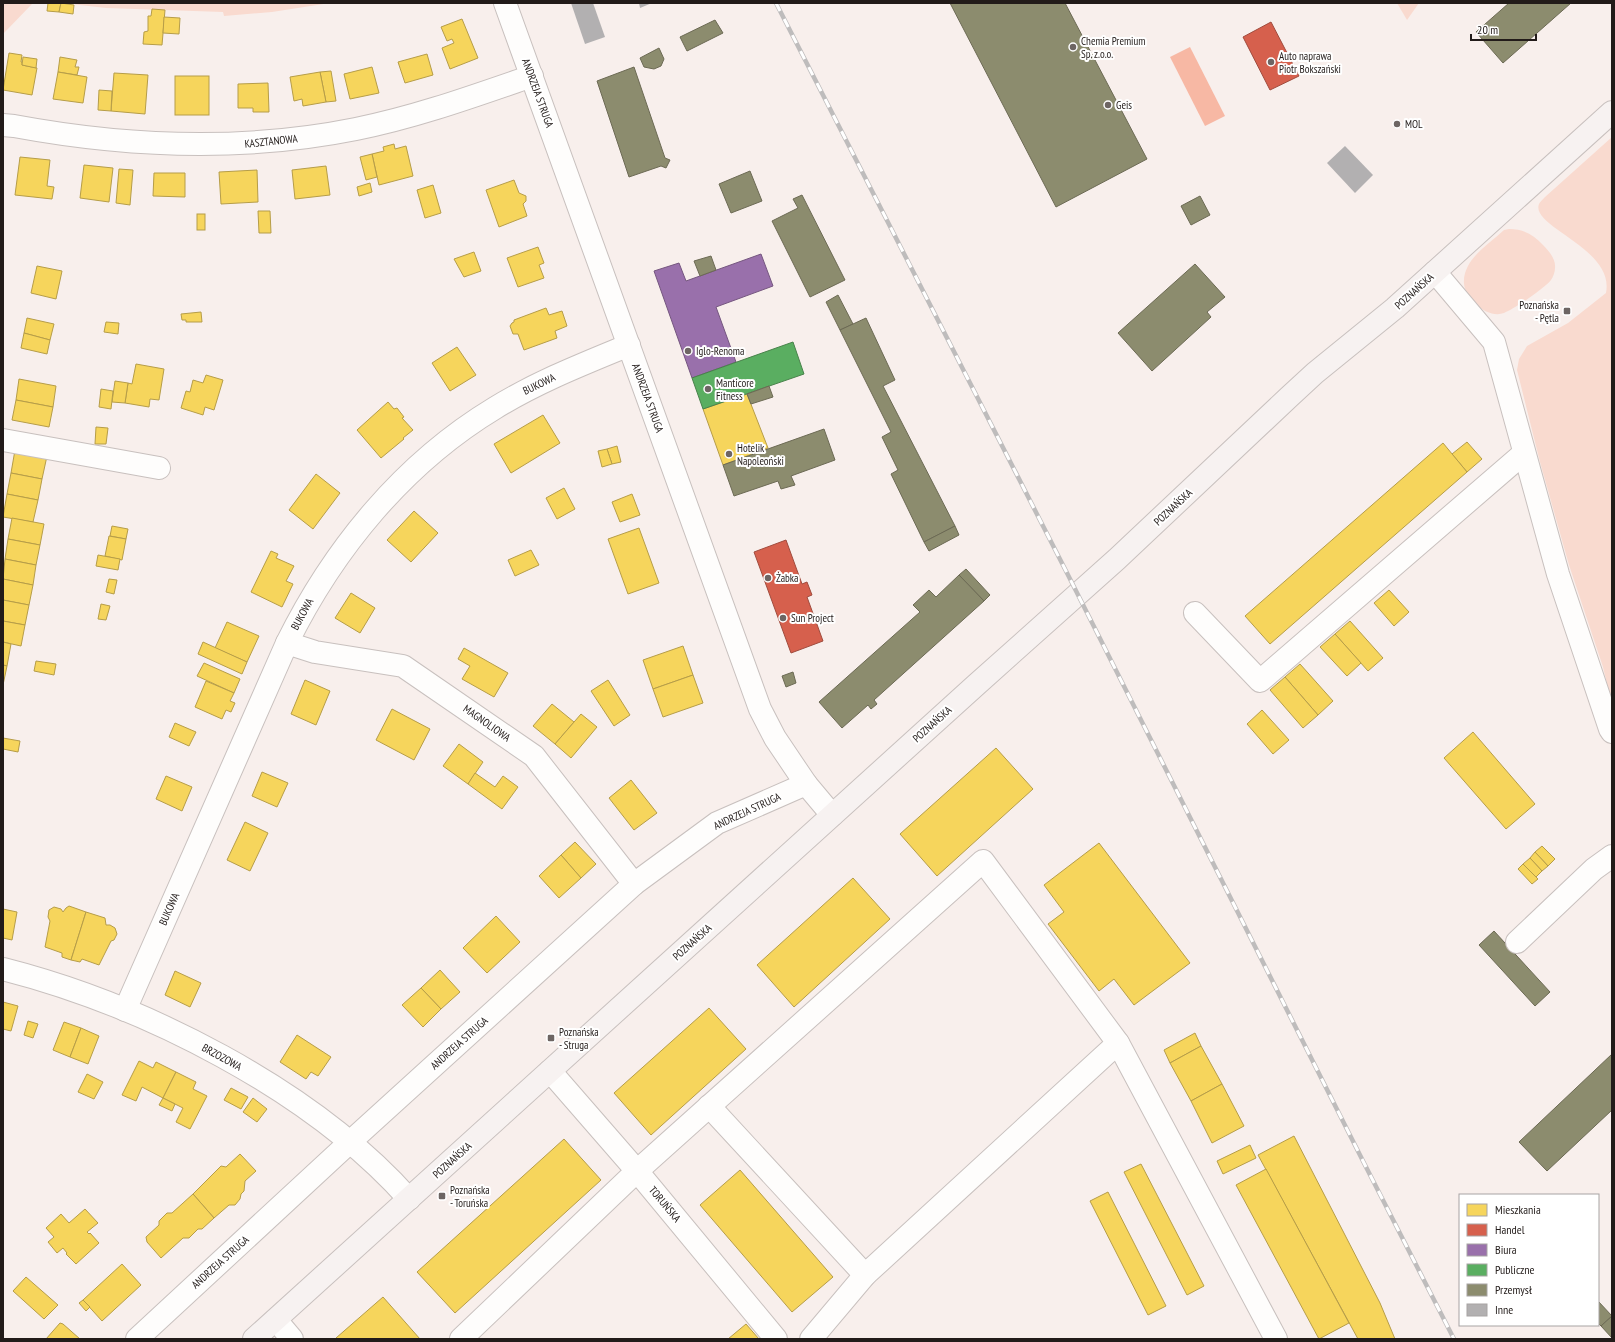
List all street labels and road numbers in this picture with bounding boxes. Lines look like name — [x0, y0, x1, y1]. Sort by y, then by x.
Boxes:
street label: ANDRZEJA STRUGA — [519, 56, 557, 130]
street label: KASZTANOWA — [244, 131, 299, 151]
street label: POZNAŃSKA — [1392, 269, 1437, 312]
street label: ANDRZEJA STRUGA — [629, 361, 667, 435]
street label: BUKOWA — [521, 370, 558, 398]
street label: POZNAŃSKA — [1151, 485, 1196, 528]
street label: BUKOWA — [288, 595, 317, 632]
street label: MAGNOLIOWA — [461, 702, 514, 745]
street label: POZNAŃSKA — [910, 702, 955, 745]
street label: ANDRZEJA STRUGA — [711, 789, 784, 833]
street label: BUKOWA — [156, 890, 183, 928]
street label: POZNAŃSKA — [670, 920, 715, 963]
street label: ANDRZEJA STRUGA — [427, 1013, 491, 1072]
street label: BRZOZOWA — [200, 1040, 245, 1074]
street label: POZNAŃSKA — [430, 1138, 475, 1181]
street label: TORUŃSKA — [646, 1183, 685, 1225]
street label: ANDRZEJA STRUGA — [188, 1232, 252, 1291]

